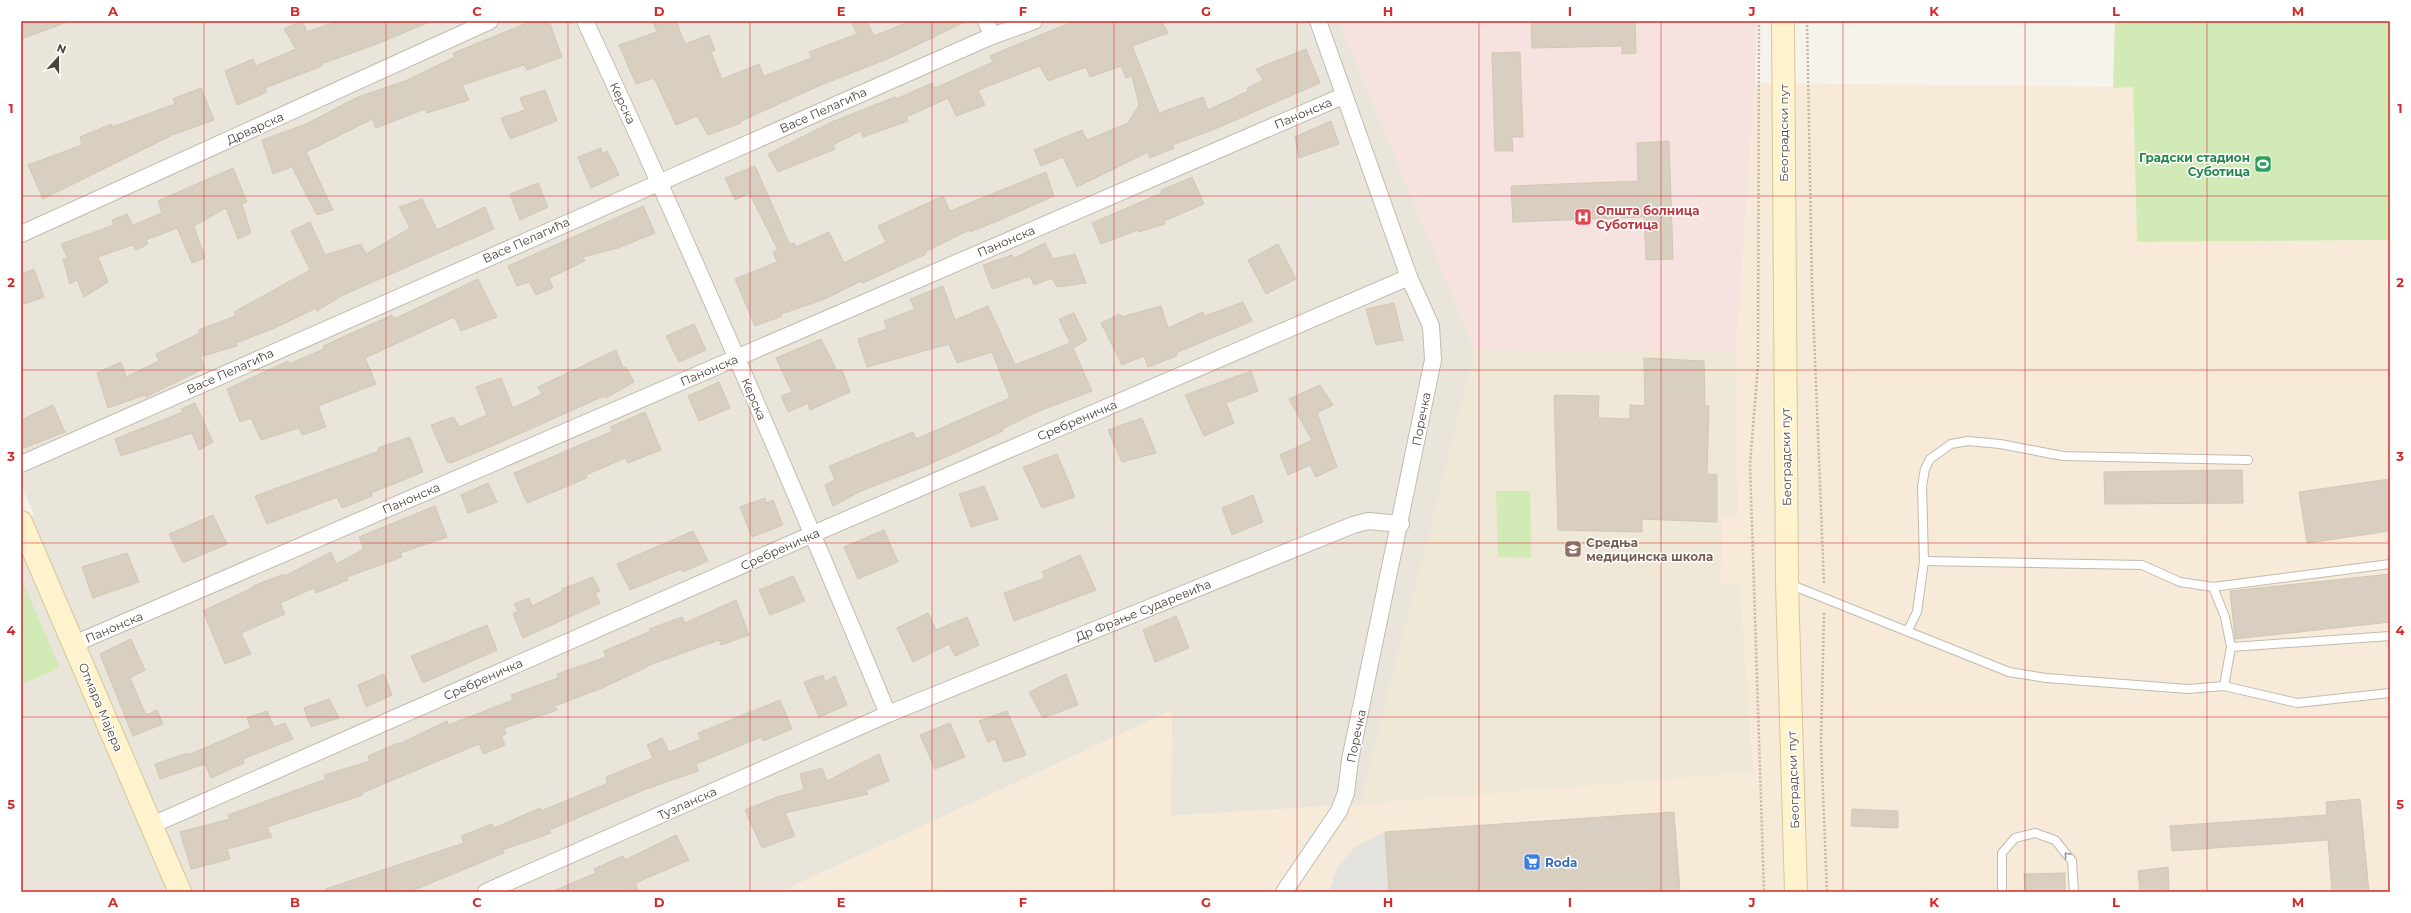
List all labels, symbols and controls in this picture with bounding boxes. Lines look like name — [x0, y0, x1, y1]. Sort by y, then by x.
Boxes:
text: A — [107, 3, 119, 19]
text: B — [290, 3, 300, 19]
text: C — [472, 3, 482, 19]
text: D — [654, 3, 665, 19]
text: E — [837, 3, 846, 19]
text: F — [1019, 3, 1027, 19]
text: G — [1201, 3, 1211, 19]
text: H — [1383, 3, 1393, 19]
text: I — [1568, 3, 1572, 19]
text: J — [1747, 3, 1756, 19]
text: K — [1929, 3, 1939, 19]
text: L — [2112, 3, 2120, 19]
text: M — [2292, 3, 2304, 19]
north arrow — [38, 38, 78, 78]
text: N — [55, 41, 68, 57]
street label: Керска — [607, 80, 639, 126]
street label: Васе Пелагића — [777, 84, 869, 136]
street label: Београдски пут — [1776, 84, 1791, 182]
street label: Панонска — [1272, 94, 1334, 132]
text: 1 — [8, 100, 14, 116]
text: 1 — [2397, 100, 2403, 116]
street label: Дрварска — [224, 109, 286, 147]
place label: Градски стадион Суботица — [2139, 150, 2250, 179]
sports icon: Градски стадион Суботица — [2253, 154, 2273, 174]
place label: Општа болница Суботица — [1596, 203, 1699, 232]
hospital icon: Општа болница Суботица — [1573, 207, 1593, 227]
street label: Васе Пелагића — [480, 214, 572, 266]
street label: Панонска — [975, 222, 1037, 260]
text: 2 — [7, 274, 15, 290]
text: 2 — [2396, 274, 2404, 290]
street label: Васе Пелагића — [184, 345, 276, 397]
street label: Панонска — [678, 351, 740, 389]
street label: Керска — [738, 376, 770, 422]
street label: Поречка — [1408, 391, 1434, 447]
street label: Сребреничка — [1035, 396, 1119, 444]
street label: Београдски пут — [1778, 408, 1794, 506]
text: 3 — [6, 448, 15, 464]
text: 3 — [2395, 448, 2404, 464]
street label: Панонска — [380, 479, 442, 517]
street label: Сребреничка — [738, 525, 822, 573]
place label: Средња медицинска школа — [1586, 535, 1713, 564]
school or university icon: Средња медицинска школа — [1563, 539, 1583, 559]
street label: Др Фрање Сударевића — [1073, 576, 1213, 644]
street label: Панонска — [83, 608, 145, 646]
text: 4 — [7, 622, 16, 638]
text: 4 — [2396, 622, 2405, 638]
street label: Сребреничка — [441, 655, 525, 703]
street label: Отмара Мајера — [76, 660, 126, 754]
street label: Поречка — [1343, 708, 1369, 764]
street label: Београдски пут — [1784, 730, 1802, 829]
street label: Тузланска — [655, 783, 719, 823]
text: 5 — [7, 796, 15, 812]
text: 5 — [2396, 796, 2404, 812]
supermarket icon: Roda — [1522, 852, 1542, 872]
one-way arrow — [2065, 852, 2072, 860]
place label: Roda — [1545, 855, 1577, 870]
text: A — [107, 894, 119, 910]
text: B — [290, 894, 300, 910]
text: C — [472, 894, 482, 910]
text: D — [654, 894, 665, 910]
text: E — [837, 894, 846, 910]
text: F — [1019, 894, 1027, 910]
text: G — [1201, 894, 1211, 910]
text: H — [1383, 894, 1393, 910]
text: I — [1568, 894, 1572, 910]
text: J — [1747, 894, 1756, 910]
text: K — [1929, 894, 1939, 910]
text: L — [2112, 894, 2120, 910]
text: M — [2292, 894, 2304, 910]

